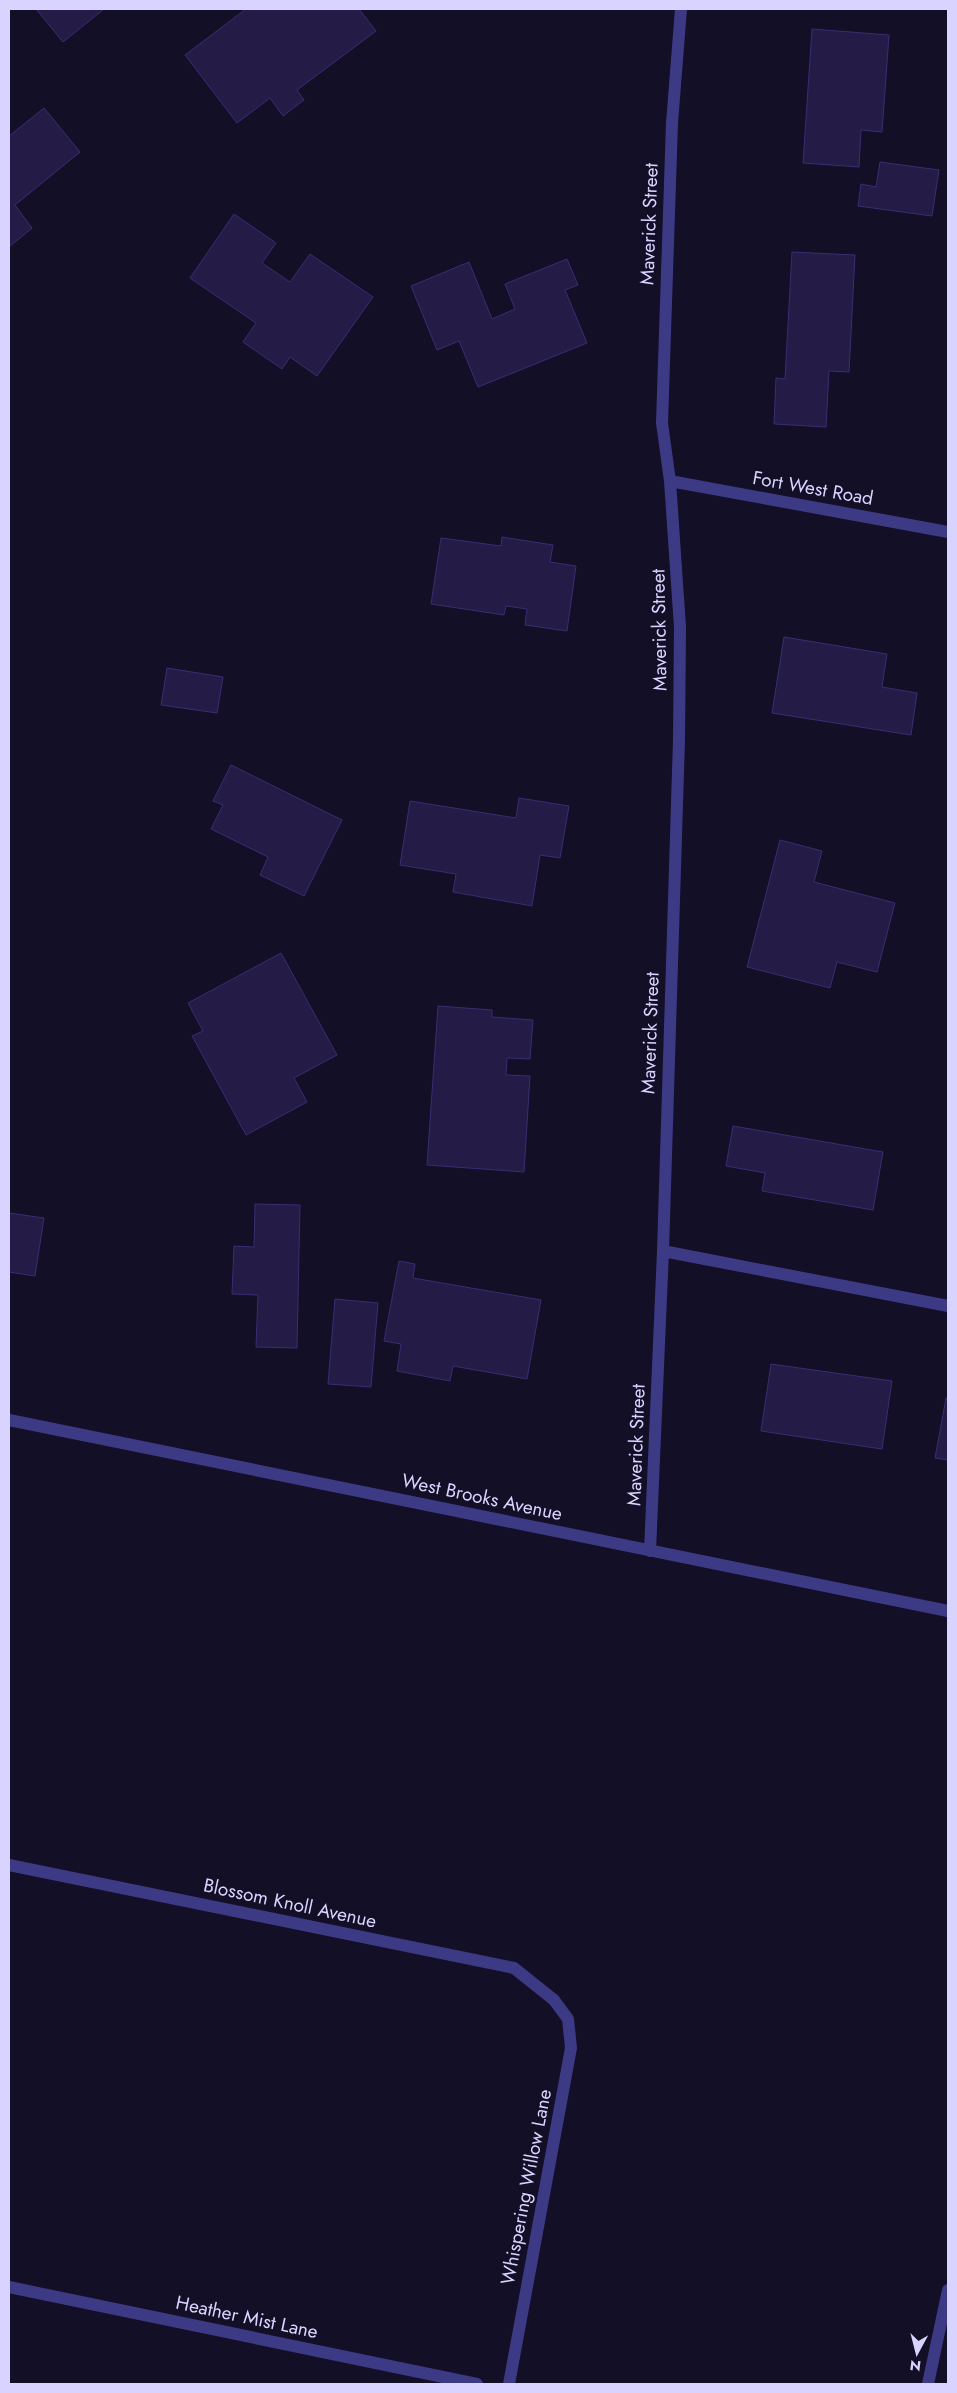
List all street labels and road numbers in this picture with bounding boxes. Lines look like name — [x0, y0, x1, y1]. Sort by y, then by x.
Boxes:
street label: Maverick Street — [633, 162, 665, 286]
street label: Fort West Road — [751, 464, 875, 512]
street label: Maverick Street — [644, 568, 674, 691]
street label: Maverick Street — [634, 971, 666, 1095]
street label: Maverick Street — [620, 1383, 652, 1507]
street label: West Brooks Avenue — [399, 1467, 565, 1527]
street label: Blossom Knoll Avenue — [201, 1871, 379, 1935]
street label: Whispering Willow Lane — [494, 2087, 558, 2287]
street label: Heather Mist Lane — [173, 2289, 321, 2345]

